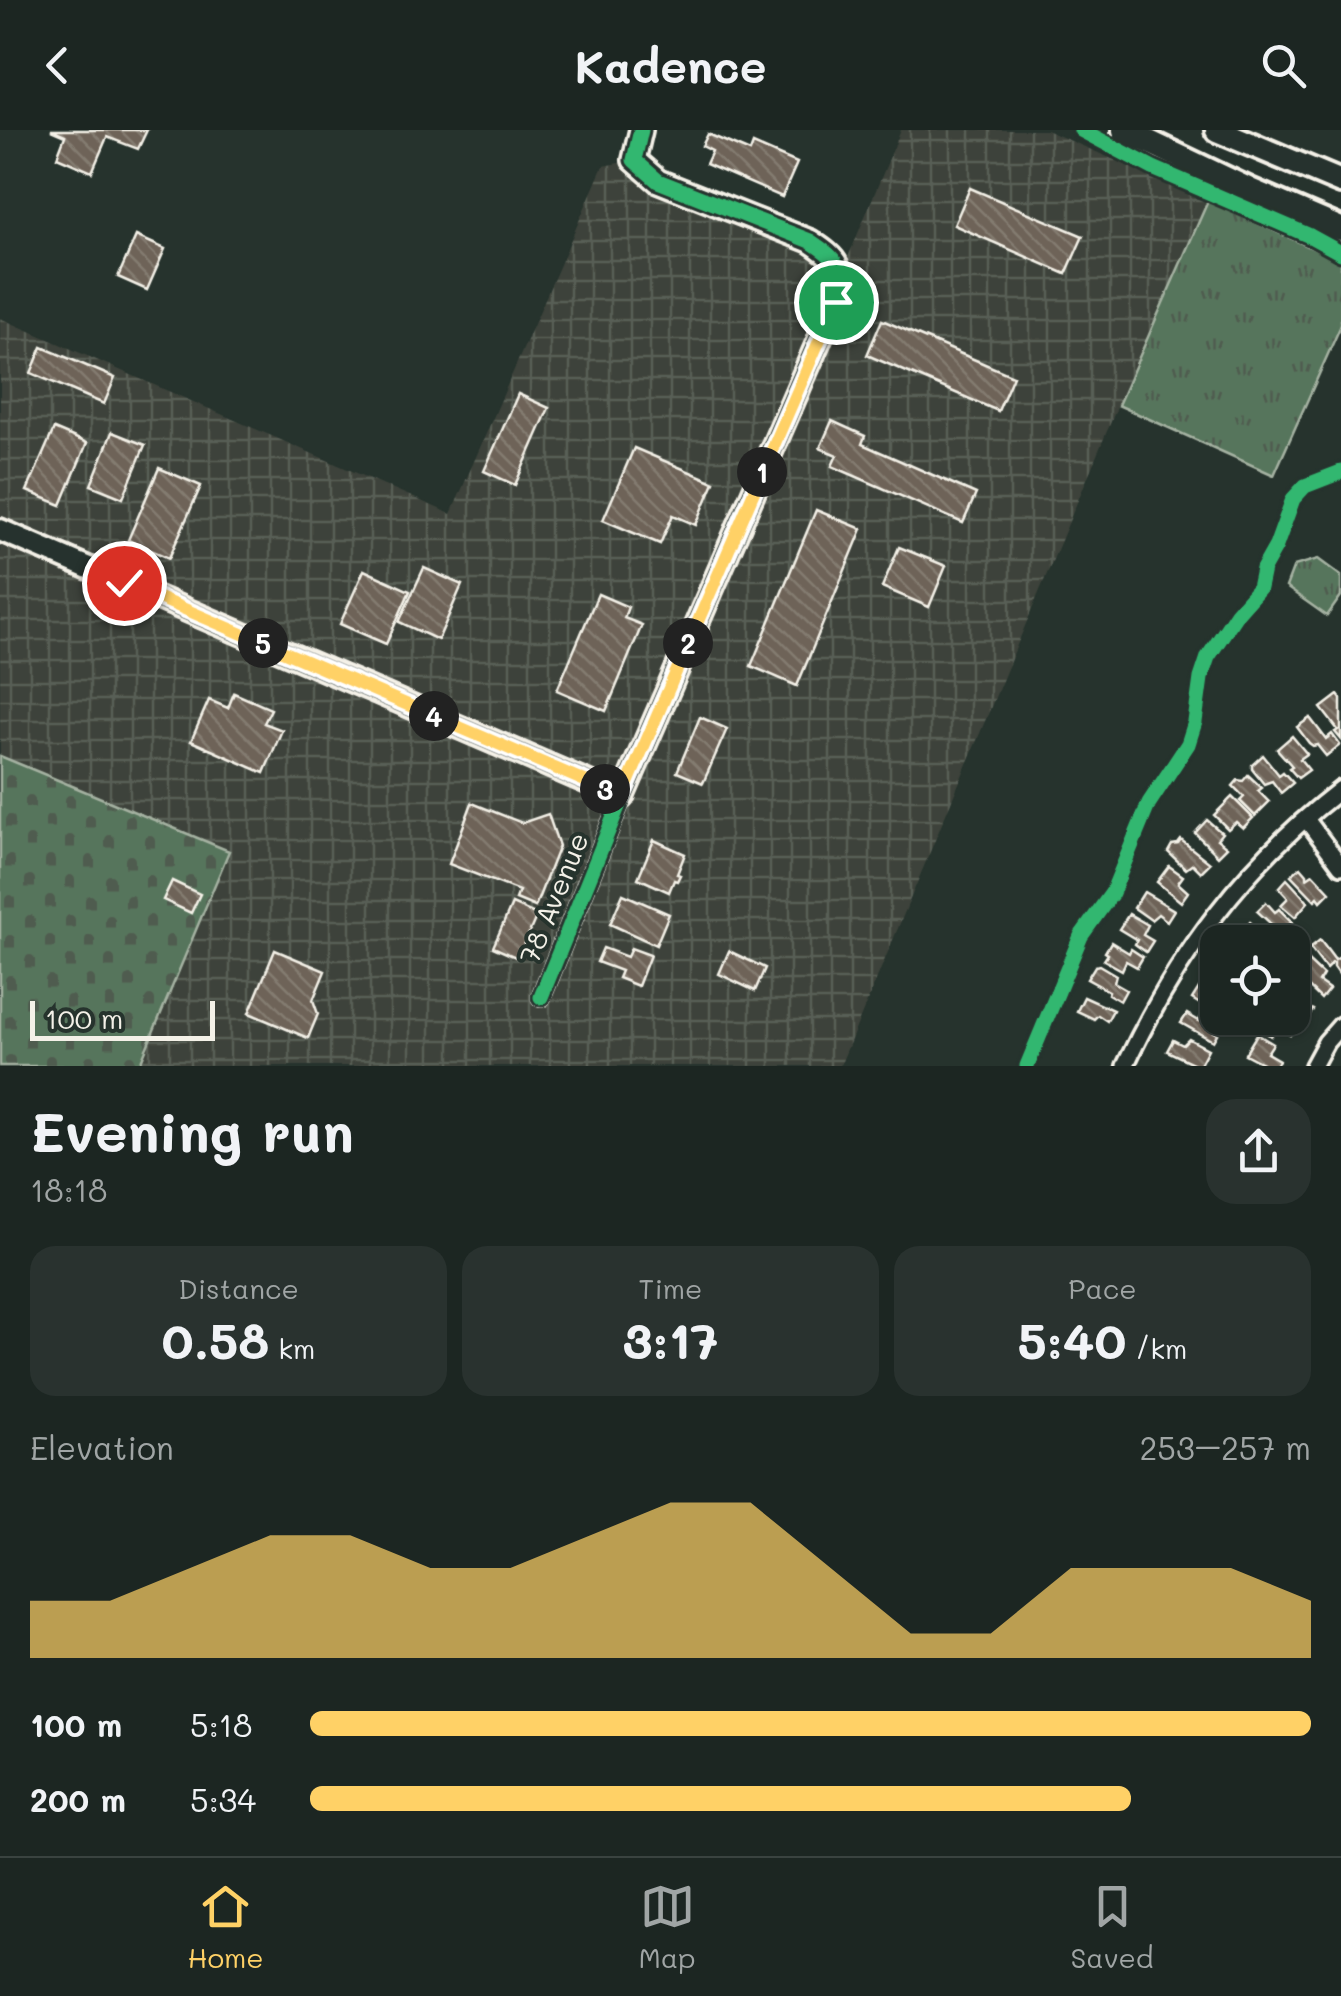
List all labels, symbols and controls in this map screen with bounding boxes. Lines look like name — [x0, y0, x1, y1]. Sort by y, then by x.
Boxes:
text: Kadence — [574, 36, 767, 94]
icon: back — [30, 38, 85, 93]
icon: search — [1256, 38, 1311, 93]
pin — [794, 260, 879, 345]
icon: arrive — [809, 275, 864, 330]
pin: 1 — [737, 447, 787, 497]
text: 1 — [756, 454, 768, 490]
pin — [82, 541, 167, 626]
icon: check — [97, 556, 152, 611]
pin: 5 — [238, 618, 288, 668]
pin: 2 — [663, 618, 713, 668]
text: 5 — [255, 625, 271, 661]
text: 2 — [680, 625, 696, 661]
pin: 4 — [409, 691, 459, 741]
text: 4 — [425, 698, 443, 734]
pin: 3 — [580, 764, 630, 814]
text: 3 — [597, 771, 613, 807]
street label: 78 Avenue — [510, 827, 596, 969]
map controls — [1200, 925, 1310, 1035]
button: locate — [1200, 925, 1310, 1035]
scale bar — [30, 996, 215, 1040]
text: 100 m — [45, 1000, 123, 1036]
text: Evening run — [30, 1094, 354, 1166]
button: share — [1206, 1099, 1311, 1204]
text: 18:18 — [30, 1168, 107, 1210]
text: Distance — [178, 1270, 299, 1306]
text: Time — [639, 1270, 702, 1306]
text: Pace — [1068, 1270, 1137, 1306]
text: 0.58 — [162, 1306, 269, 1372]
text: 3:17 — [623, 1306, 718, 1372]
text: 5:40 — [1018, 1306, 1127, 1372]
text: km — [269, 1330, 315, 1366]
text: /km — [1127, 1330, 1187, 1366]
text: Elevation — [30, 1426, 174, 1468]
text: 253–257 m — [1140, 1426, 1311, 1468]
text: 100 m — [30, 1703, 122, 1745]
text: 5:18 — [190, 1703, 252, 1745]
text: 200 m — [30, 1778, 126, 1820]
text: 5:34 — [190, 1778, 256, 1820]
tab: Home — [187, 1879, 264, 1975]
tab: Map — [639, 1879, 696, 1975]
tab: Saved — [1070, 1879, 1154, 1975]

